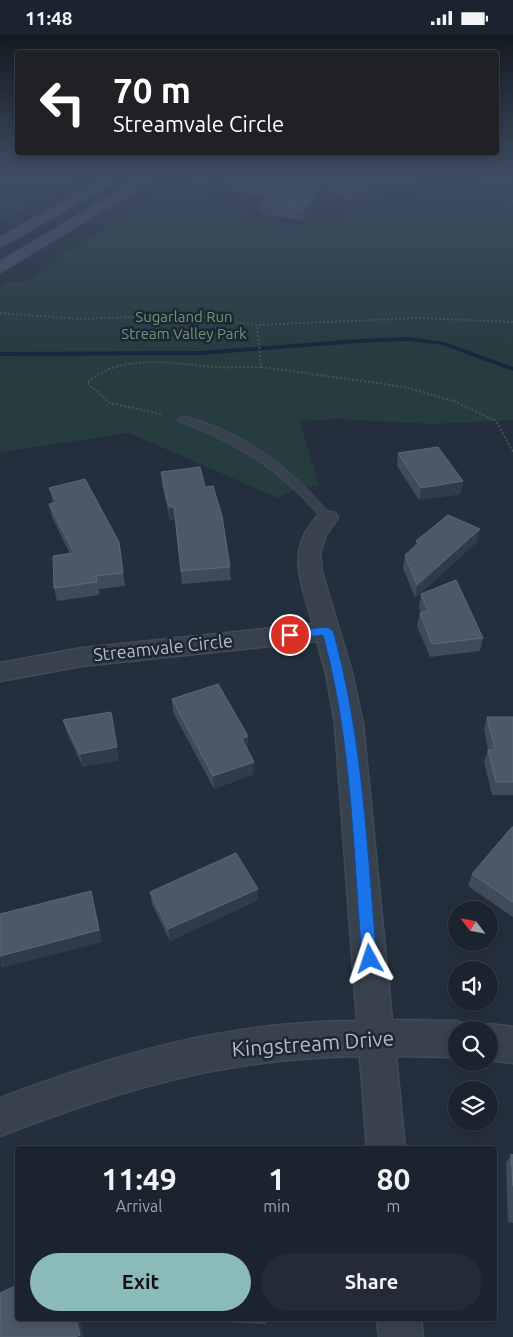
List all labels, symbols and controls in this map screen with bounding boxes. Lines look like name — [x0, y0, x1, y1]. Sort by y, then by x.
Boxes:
text: 11:48 — [25, 7, 73, 29]
icon: left — [30, 70, 95, 135]
text: 70 m — [113, 70, 191, 110]
text: Streamvale Circle — [113, 111, 284, 136]
park label: Sugarland Run Stream Valley Park — [121, 308, 247, 342]
pin — [269, 614, 311, 656]
icon: arrive — [276, 621, 304, 649]
street label: Streamvale Circle — [92, 630, 234, 664]
north arrow — [448, 901, 498, 951]
map controls — [448, 901, 498, 1131]
position arrow — [343, 932, 395, 984]
button: sound — [448, 961, 498, 1011]
button: search — [448, 1021, 498, 1071]
street label: Kingstream Drive — [231, 1025, 395, 1061]
button: layers — [448, 1081, 498, 1131]
text: 11:49 — [102, 1162, 177, 1196]
text: 1 — [268, 1162, 285, 1196]
text: 80 — [377, 1162, 410, 1196]
text: Arrival — [116, 1197, 162, 1215]
text: min — [263, 1197, 290, 1215]
text: m — [387, 1197, 400, 1215]
button: Exit — [30, 1253, 251, 1311]
button: Share — [261, 1253, 482, 1311]

